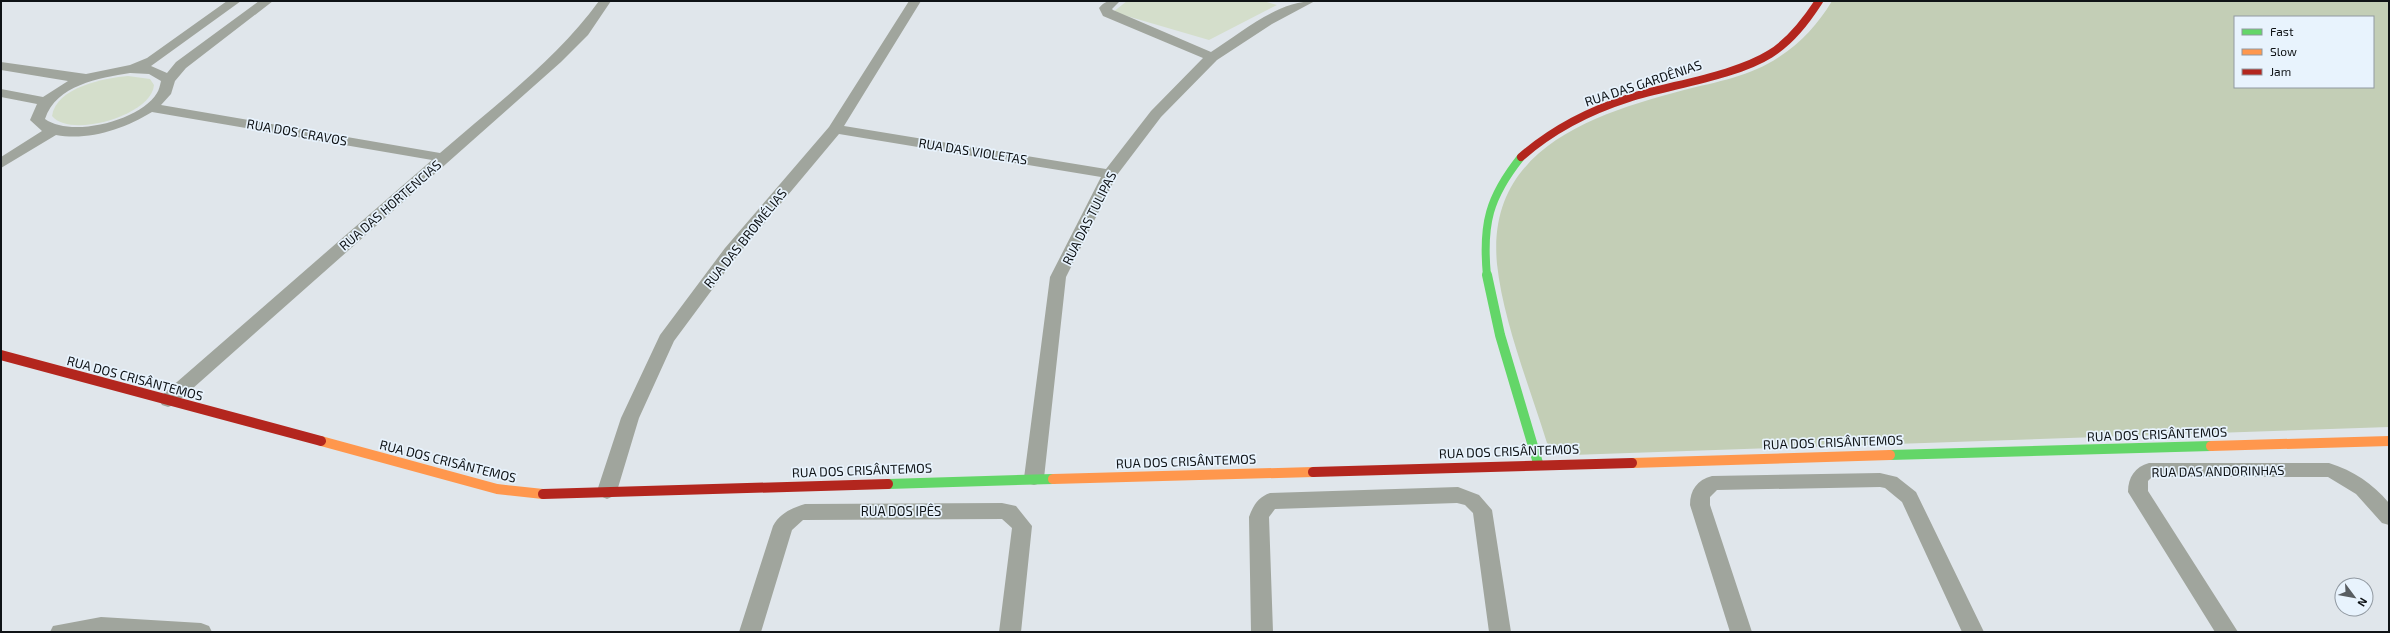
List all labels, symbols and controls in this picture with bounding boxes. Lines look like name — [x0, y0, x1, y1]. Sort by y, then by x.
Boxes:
legend — [2234, 16, 2374, 88]
text: Fast — [2270, 24, 2294, 38]
text: Slow — [2270, 44, 2297, 58]
street label: RUA DAS GARDÊNIAS — [1582, 56, 1704, 110]
text: Jam — [2270, 64, 2291, 78]
street label: RUA DOS CRAVOS — [246, 115, 348, 149]
street label: RUA DAS VIOLETAS — [917, 134, 1029, 168]
street label: RUA DAS HORTENCIAS — [336, 156, 444, 254]
street label: RUA DAS TULIPAS — [1059, 169, 1119, 267]
street label: RUA DAS BROMÉLIAS — [699, 184, 790, 291]
street label: RUA DOS CRISÂNTEMOS — [65, 352, 205, 404]
street label: RUA DOS CRISÂNTEMOS — [2087, 424, 2227, 444]
street label: RUA DOS CRISÂNTEMOS — [1763, 432, 1903, 452]
street label: RUA DOS CRISÂNTEMOS — [378, 436, 518, 486]
street label: RUA DOS CRISÂNTEMOS — [1439, 441, 1579, 461]
street label: RUA DOS CRISÂNTEMOS — [1116, 451, 1256, 471]
street label: RUA DOS CRISÂNTEMOS — [792, 460, 932, 480]
street label: RUA DAS ANDORINHAS — [2151, 462, 2285, 480]
street label: RUA DOS IPÊS — [861, 503, 941, 519]
north arrow — [2334, 577, 2374, 617]
text: N — [2355, 596, 2371, 609]

